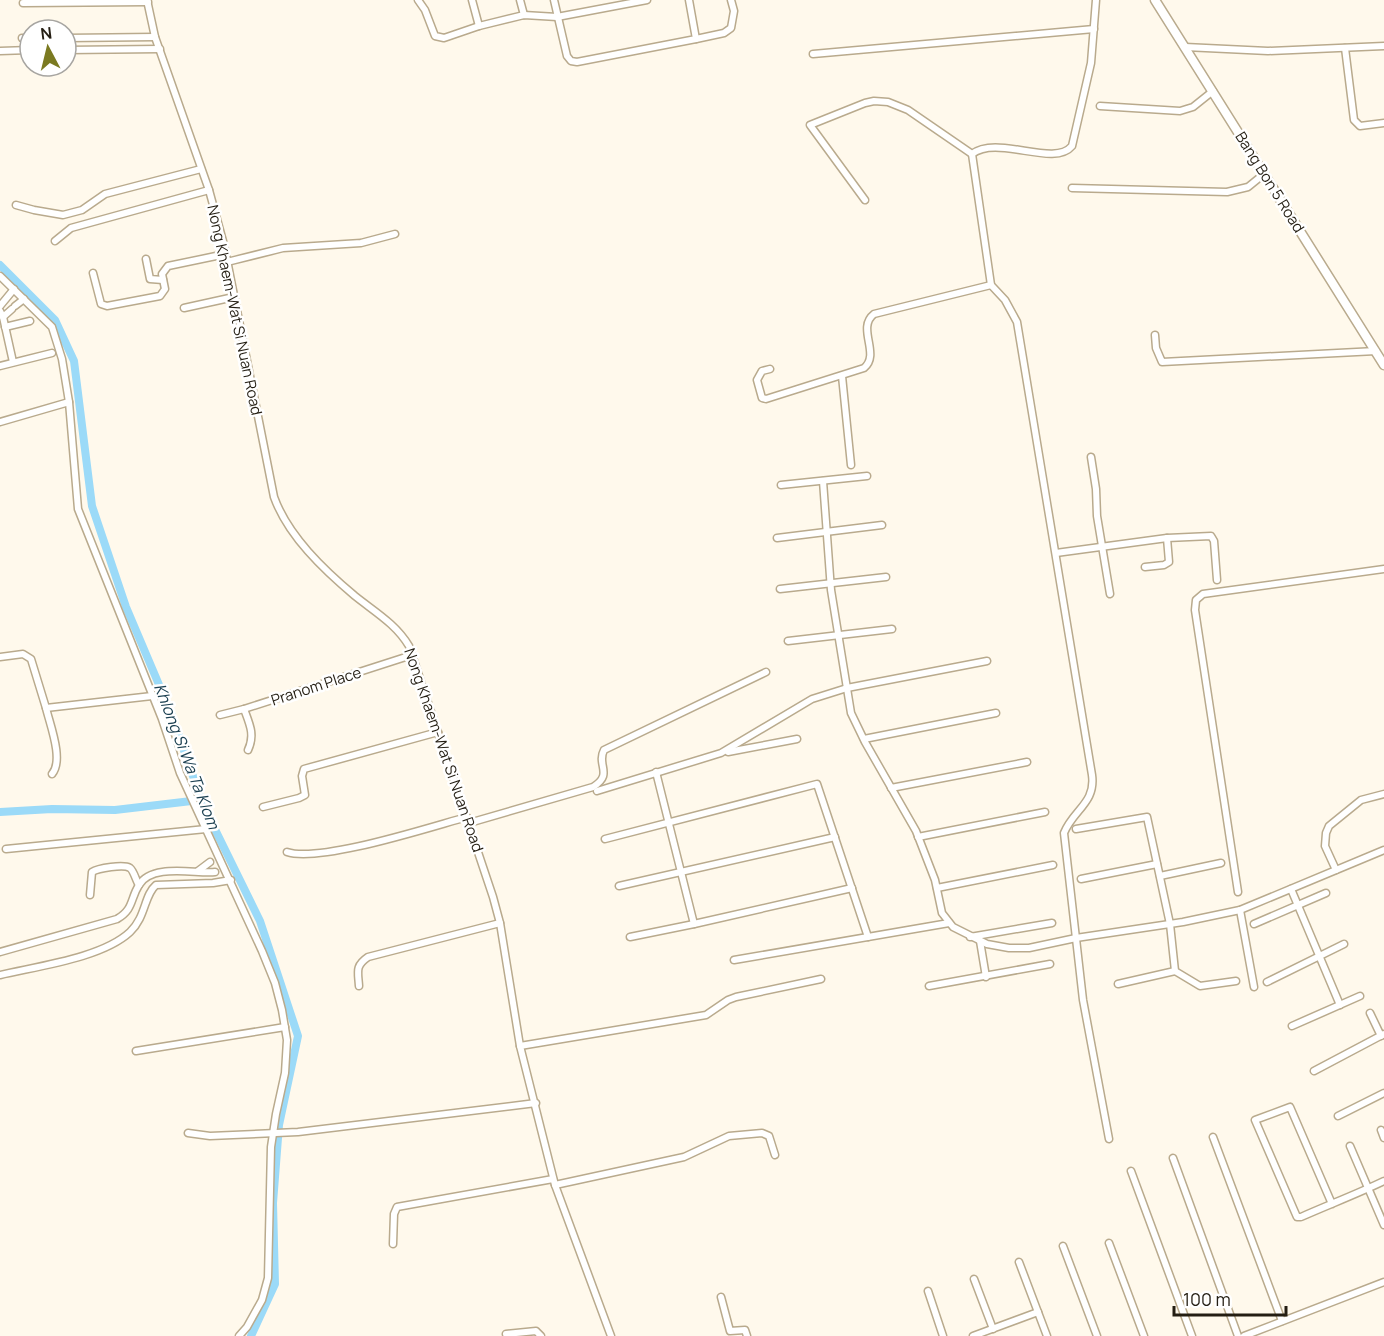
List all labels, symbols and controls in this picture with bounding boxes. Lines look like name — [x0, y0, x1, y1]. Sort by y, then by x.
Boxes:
north arrow — [18, 18, 78, 78]
text: N — [39, 21, 53, 45]
street label: Bang Bon 5 Road — [1230, 127, 1310, 237]
street label: Nong Khaem-Wat Si Nuan Road — [202, 203, 268, 417]
street label: Nong Khaem-Wat Si Nuan Road — [399, 645, 489, 855]
street label: Pranom Place — [268, 661, 364, 710]
water label: Khlong Si Wa Ta Klom — [149, 680, 225, 833]
scale bar — [1174, 1279, 1286, 1317]
text: 100 m — [1183, 1287, 1231, 1311]

